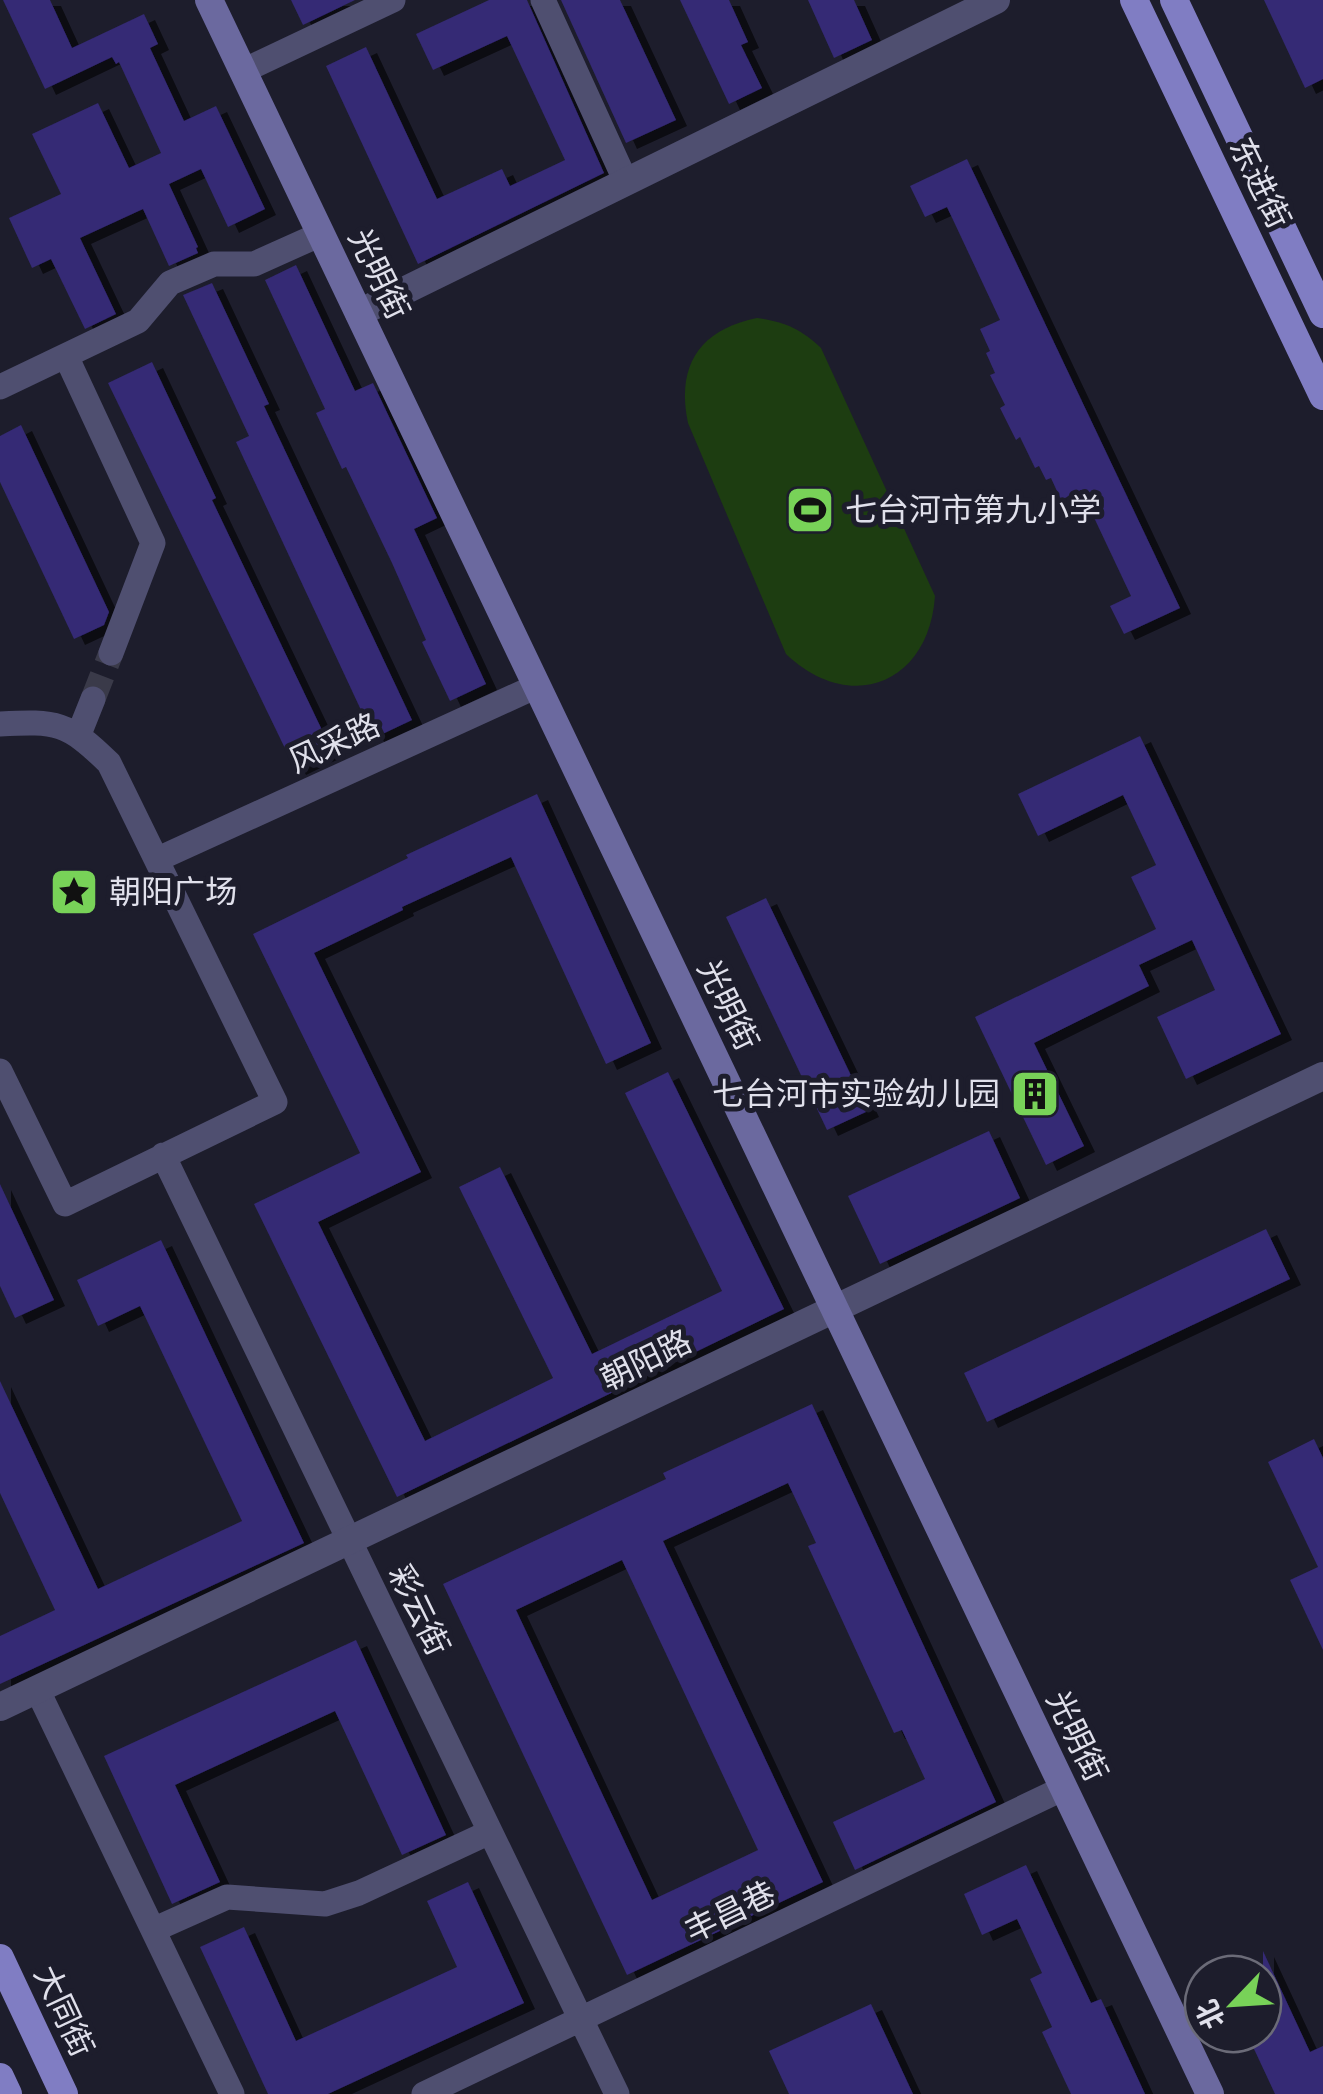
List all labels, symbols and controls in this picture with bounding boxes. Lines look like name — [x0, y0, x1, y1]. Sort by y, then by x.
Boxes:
street label: 东进街 — [1221, 131, 1299, 235]
street label: 光明街 — [340, 222, 418, 326]
sports icon: 七台河市第九小学 — [784, 484, 836, 536]
place label: 七台河市第九小学 — [845, 490, 1101, 530]
street label: 风采路 — [282, 705, 386, 781]
place icon: 朝阳广场 — [48, 866, 100, 918]
place label: 朝阳广场 — [109, 872, 237, 912]
street label: 光明街 — [689, 953, 767, 1057]
building icon: 七台河市实验幼儿园 — [1009, 1068, 1061, 1120]
place label: 七台河市实验幼儿园 — [712, 1074, 1000, 1114]
street label: 朝阳路 — [594, 1321, 698, 1399]
street label: 彩云街 — [380, 1558, 458, 1662]
street label: 光明街 — [1038, 1684, 1116, 1788]
street label: 丰昌巷 — [678, 1873, 782, 1951]
north arrow — [1183, 1954, 1283, 2054]
street label: 大同街 — [26, 1959, 102, 2063]
text: 北 — [1188, 1994, 1233, 2035]

